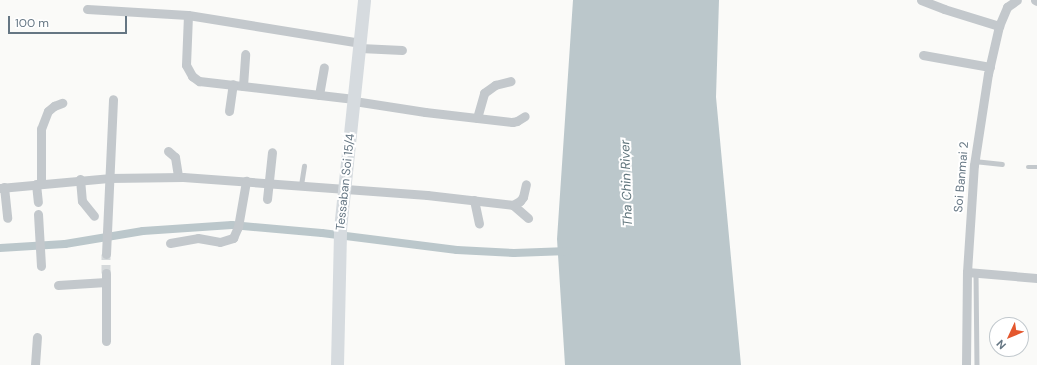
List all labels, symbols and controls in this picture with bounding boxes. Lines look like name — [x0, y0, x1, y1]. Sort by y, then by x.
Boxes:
scale bar — [10, 8, 129, 34]
text: 100 m — [15, 15, 49, 31]
street label: Tessaban Soi 15/4 — [334, 133, 358, 231]
water label: Tha Chin River — [618, 139, 636, 227]
street label: Soi Banmai 2 — [952, 141, 972, 213]
north arrow — [989, 317, 1029, 357]
text: N — [993, 337, 1009, 352]

